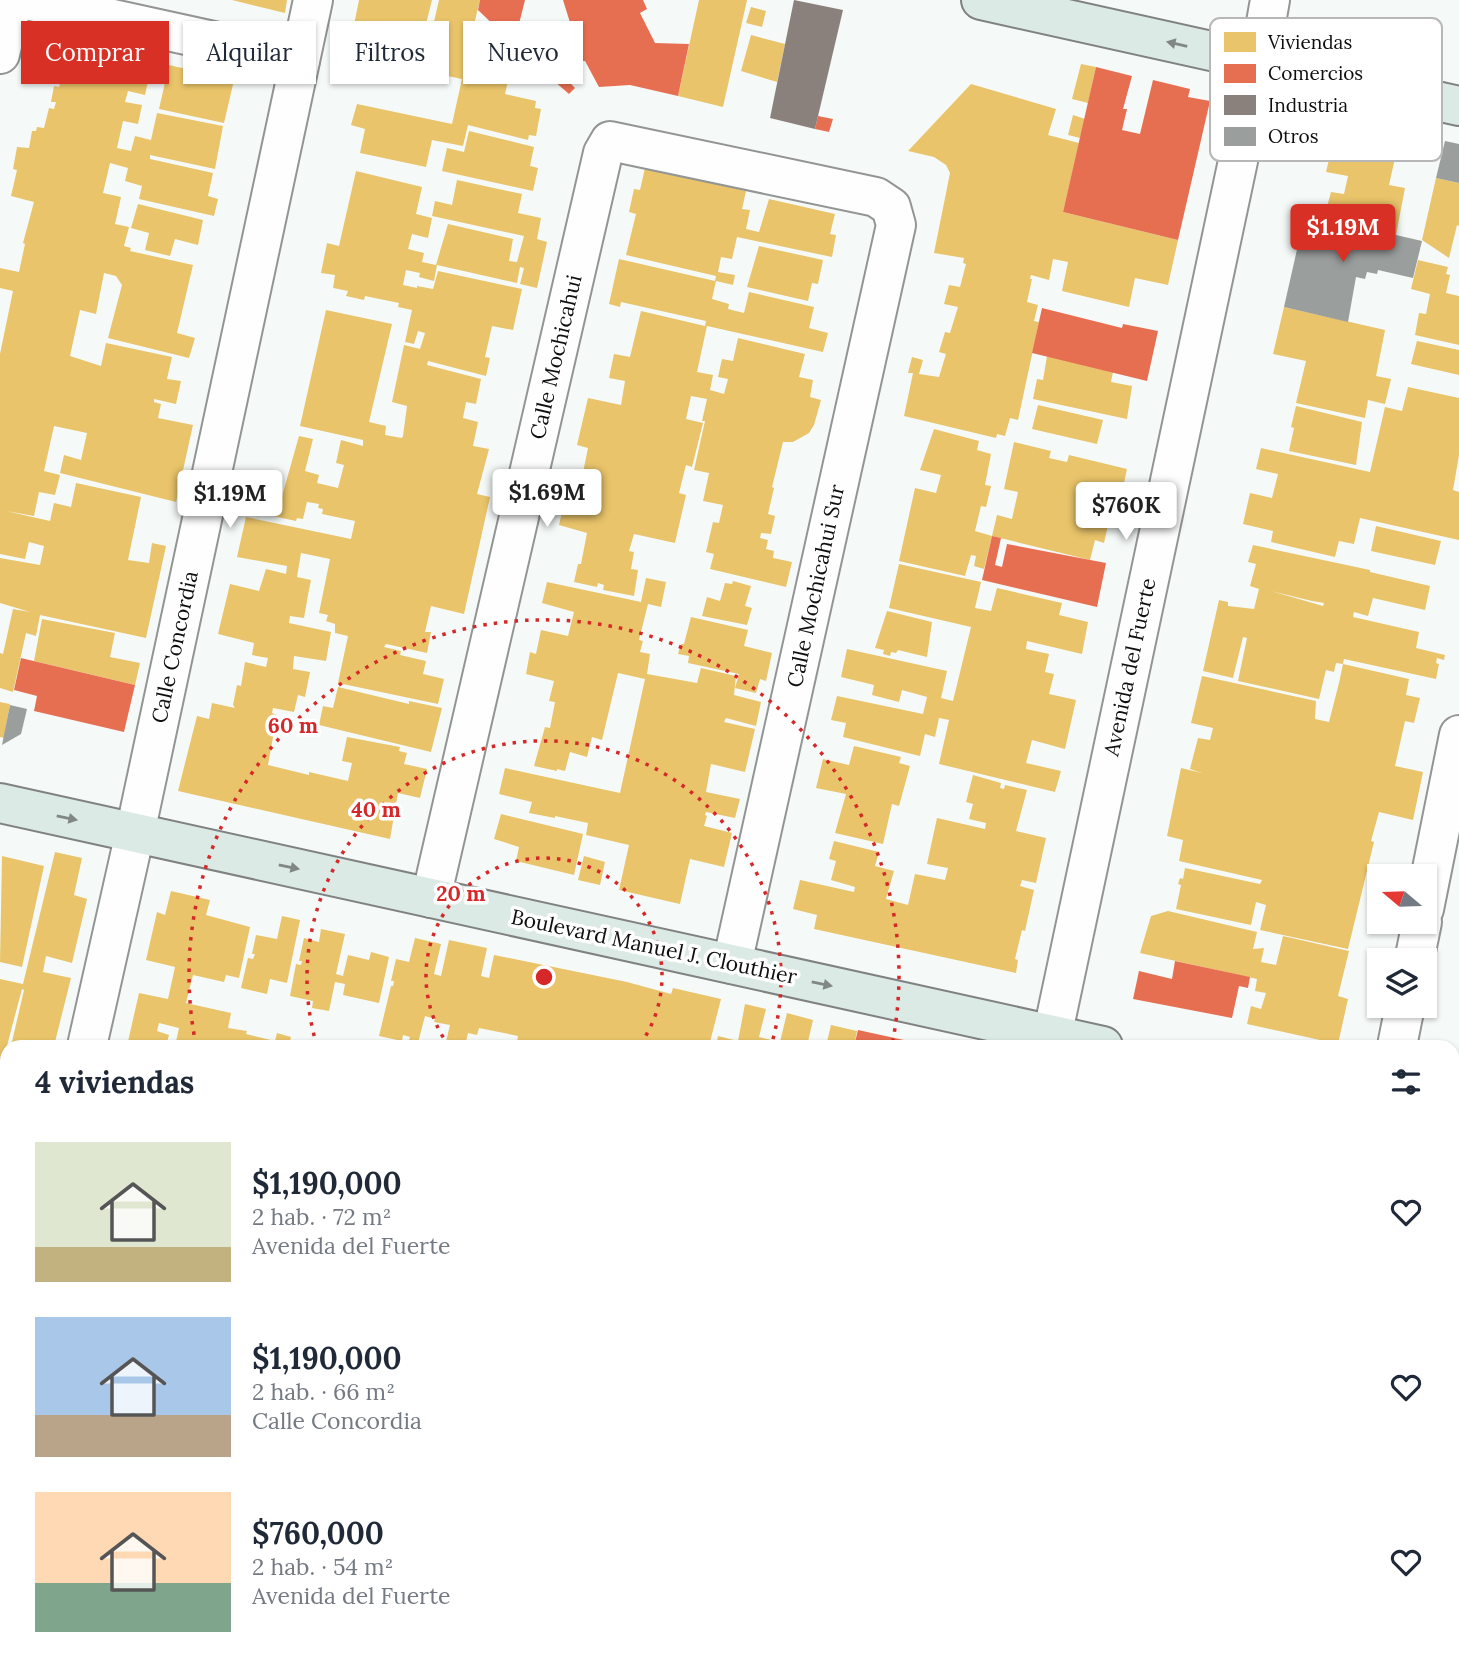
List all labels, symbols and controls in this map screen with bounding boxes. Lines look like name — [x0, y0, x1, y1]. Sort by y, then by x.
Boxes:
legend — [1210, 18, 1442, 161]
chip: Comprar — [21, 21, 169, 84]
chip: Alquilar — [183, 21, 316, 84]
chip: Filtros — [330, 21, 449, 84]
chip: Nuevo — [463, 21, 583, 84]
text: Viviendas — [1267, 30, 1352, 54]
one-way arrow — [1166, 38, 1188, 49]
text: Comercios — [1268, 61, 1363, 85]
text: Industria — [1268, 93, 1348, 117]
text: Otros — [1268, 124, 1319, 148]
pin: $1.19M — [1286, 204, 1400, 264]
text: $1.19M — [1306, 212, 1380, 241]
street label: Calle Mochicahui — [523, 272, 588, 442]
pin: $1.19M — [173, 470, 287, 530]
pin: $1.69M — [490, 470, 604, 529]
text: $1.69M — [508, 477, 586, 506]
text: $1.19M — [193, 478, 267, 507]
street label: Calle Mochicahui Sur — [781, 482, 850, 690]
pin: $760K — [1077, 482, 1175, 542]
text: $760K — [1092, 490, 1160, 519]
street label: Calle Concordia — [145, 568, 204, 726]
street label: Avenida del Fuerte — [1097, 575, 1162, 759]
text: 60 m — [268, 712, 318, 739]
text: 40 m — [351, 796, 401, 823]
one-way arrow — [56, 812, 78, 823]
one-way arrow — [278, 861, 300, 872]
north arrow — [1367, 864, 1437, 934]
map controls — [1367, 864, 1437, 1018]
text: 20 m — [436, 880, 486, 907]
street label: Boulevard Manuel J. Clouthier — [509, 903, 799, 990]
button: layers — [1367, 948, 1437, 1018]
centre of rings — [532, 965, 556, 989]
one-way arrow — [811, 979, 833, 990]
text: 4 viviendas — [35, 1063, 194, 1101]
icon: filters — [1387, 1063, 1425, 1101]
text: $1,190,000 — [252, 1164, 402, 1202]
icon: home — [91, 1170, 175, 1254]
icon: heart — [1387, 1193, 1425, 1231]
text: 2 hab. · 72 m² — [252, 1202, 391, 1231]
text: Avenida del Fuerte — [252, 1231, 451, 1260]
text: $1,190,000 — [252, 1339, 402, 1377]
icon: home — [91, 1345, 175, 1429]
icon: heart — [1387, 1368, 1425, 1406]
text: 2 hab. · 66 m² — [252, 1377, 395, 1406]
text: Calle Concordia — [252, 1406, 422, 1435]
text: $760,000 — [252, 1514, 384, 1552]
icon: home — [91, 1520, 175, 1604]
icon: heart — [1387, 1543, 1425, 1581]
text: 2 hab. · 54 m² — [252, 1552, 393, 1581]
text: Avenida del Fuerte — [252, 1581, 451, 1610]

